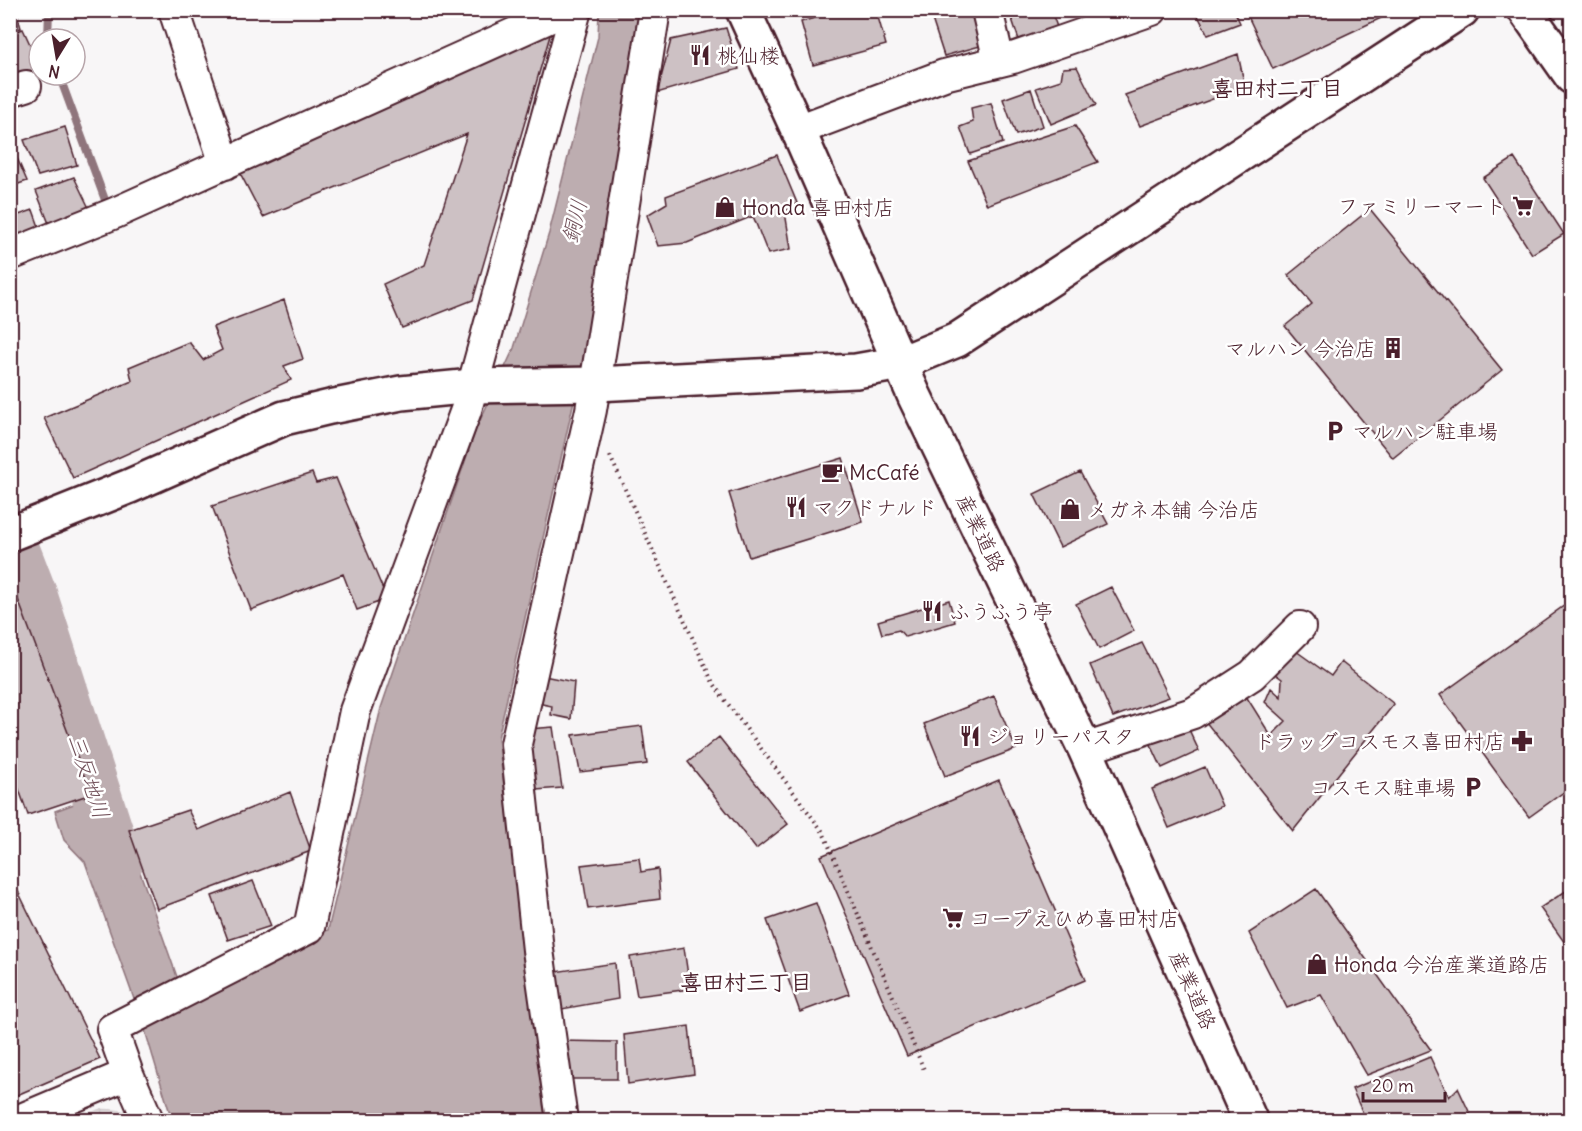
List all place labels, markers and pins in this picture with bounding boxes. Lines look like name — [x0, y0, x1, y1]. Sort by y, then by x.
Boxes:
place label: 桃仙楼 — [717, 42, 780, 69]
restaurant icon: 桃仙楼 — [688, 43, 712, 67]
place label: ファミリーマート — [1338, 193, 1506, 220]
place label: Honda 喜田村店 — [742, 194, 894, 221]
supermarket icon: ファミリーマート — [1511, 194, 1535, 218]
shop icon: Honda 喜田村店 — [713, 195, 737, 219]
place label: マルハン 今治店 — [1225, 335, 1376, 362]
building icon: マルハン 今治店 — [1381, 336, 1405, 360]
place label: マルハン駐車場 — [1352, 418, 1498, 445]
parking icon: マルハン駐車場 — [1323, 419, 1347, 443]
place label: McCafé — [849, 459, 920, 486]
cafe icon: McCafé — [820, 460, 844, 484]
place label: マクドナルド — [813, 494, 937, 521]
restaurant icon: マクドナルド — [784, 495, 808, 519]
place label: メガネ本舗 今治店 — [1087, 496, 1260, 523]
shop icon: メガネ本舗 今治店 — [1058, 497, 1082, 521]
place label: ふうふう亭 — [949, 598, 1053, 625]
restaurant icon: ふうふう亭 — [920, 599, 944, 623]
place label: ジョリーパスタ — [987, 723, 1134, 750]
restaurant icon: ジョリーパスタ — [958, 724, 982, 748]
place label: ドラッグコスモス喜田村店 — [1254, 728, 1505, 755]
pharmacy icon: ドラッグコスモス喜田村店 — [1510, 729, 1534, 753]
place label: コスモス駐車場 — [1310, 774, 1456, 801]
parking icon: コスモス駐車場 — [1461, 775, 1485, 799]
place label: コープえひめ喜田村店 — [970, 905, 1179, 932]
supermarket icon: コープえひめ喜田村店 — [941, 906, 965, 930]
place label: Honda 今治産業道路店 — [1334, 951, 1549, 978]
shop icon: Honda 今治産業道路店 — [1305, 952, 1329, 976]

